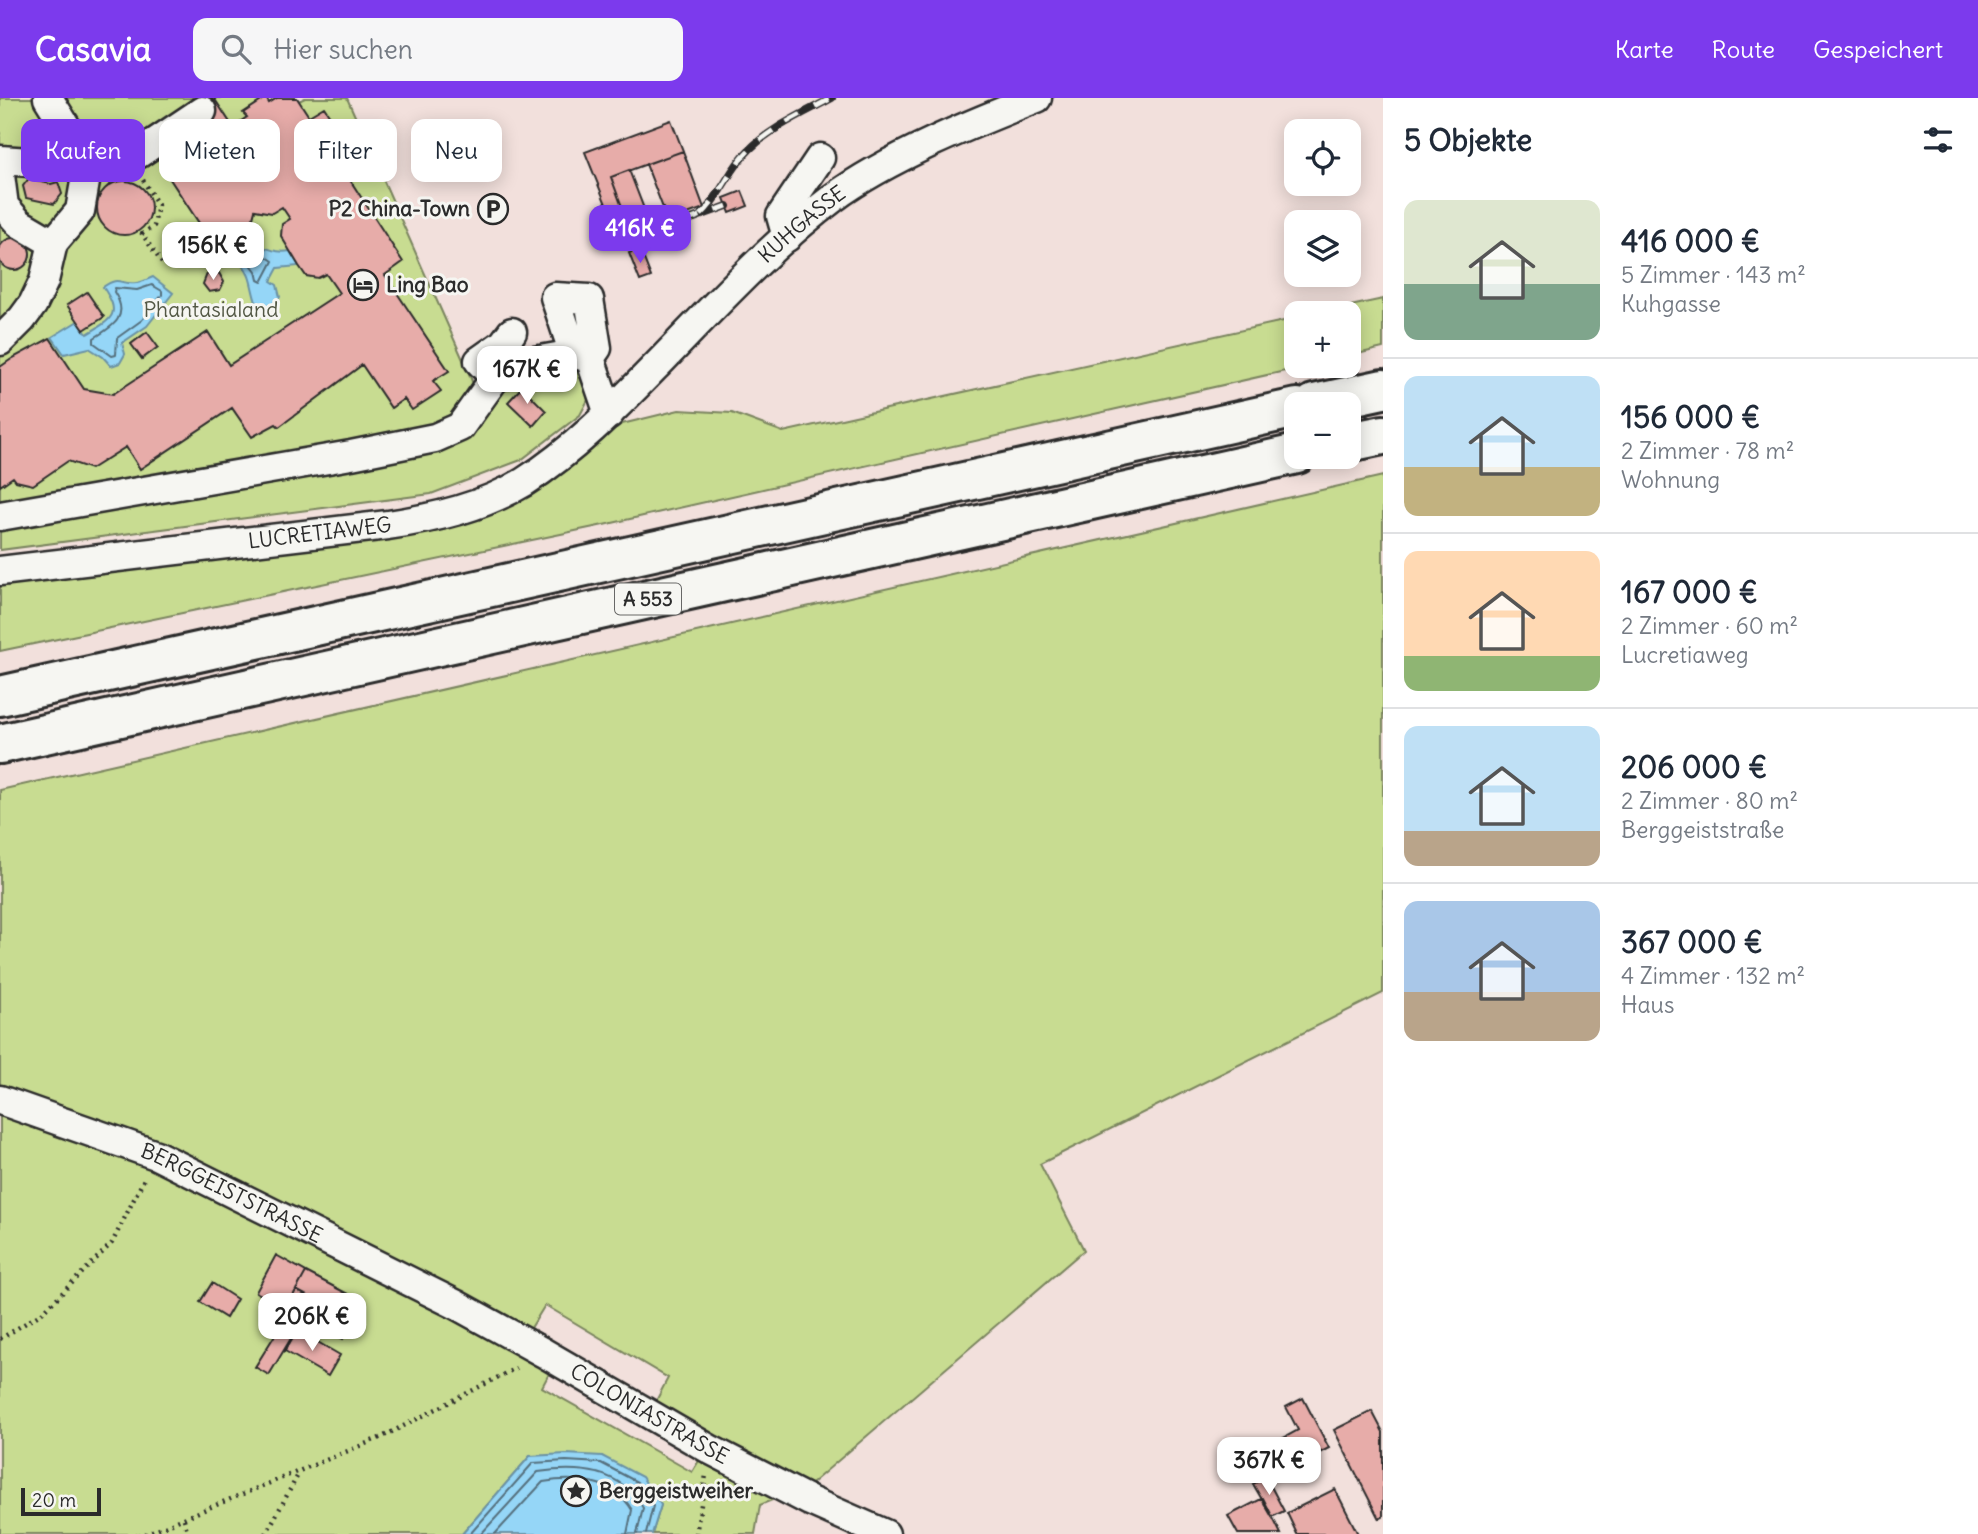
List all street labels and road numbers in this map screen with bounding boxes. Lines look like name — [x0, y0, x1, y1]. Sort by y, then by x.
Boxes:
street label: KUHGASSE — [752, 179, 851, 269]
street label: LUCRETIAWEG — [247, 511, 393, 554]
road number: A 553 — [615, 584, 681, 614]
street label: BERGGEISTSTRASSE — [138, 1137, 327, 1249]
street label: COLONIASTRASSE — [566, 1357, 734, 1470]

